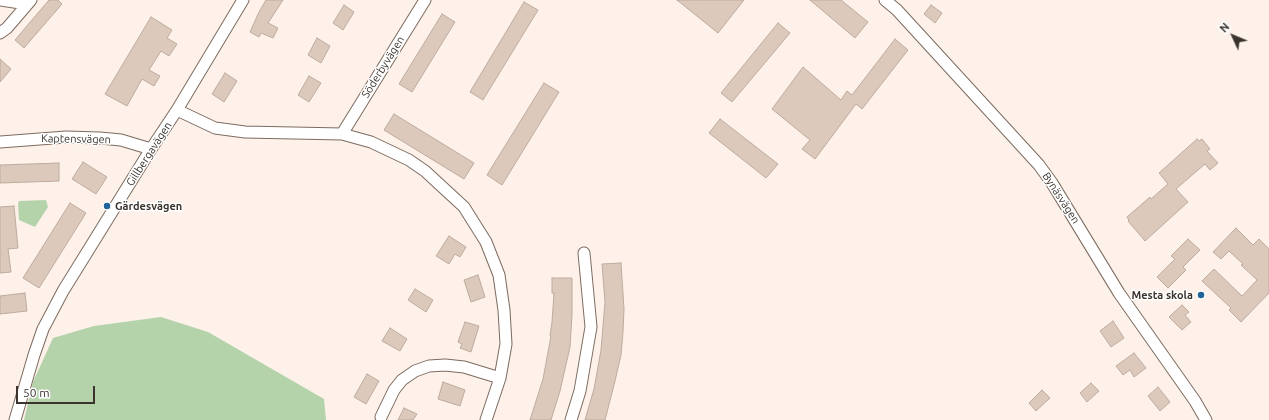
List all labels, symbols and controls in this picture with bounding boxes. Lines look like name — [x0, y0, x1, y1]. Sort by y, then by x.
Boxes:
north arrow — [1213, 16, 1253, 56]
text: N — [1217, 21, 1232, 35]
street label: Söderbyvägen — [359, 34, 407, 100]
street label: Gillbergavägen — [123, 119, 175, 189]
street label: Kaptensvägen — [41, 132, 111, 146]
street label: Bynäsvägen — [1039, 170, 1083, 226]
place label: Gärdesvägen — [115, 199, 182, 213]
marker: Gärdesvägen — [102, 201, 112, 211]
place label: Mesta skola — [1131, 288, 1193, 302]
marker: Mesta skola — [1196, 290, 1206, 300]
scale bar — [18, 378, 97, 404]
text: 50 m — [23, 386, 50, 399]

